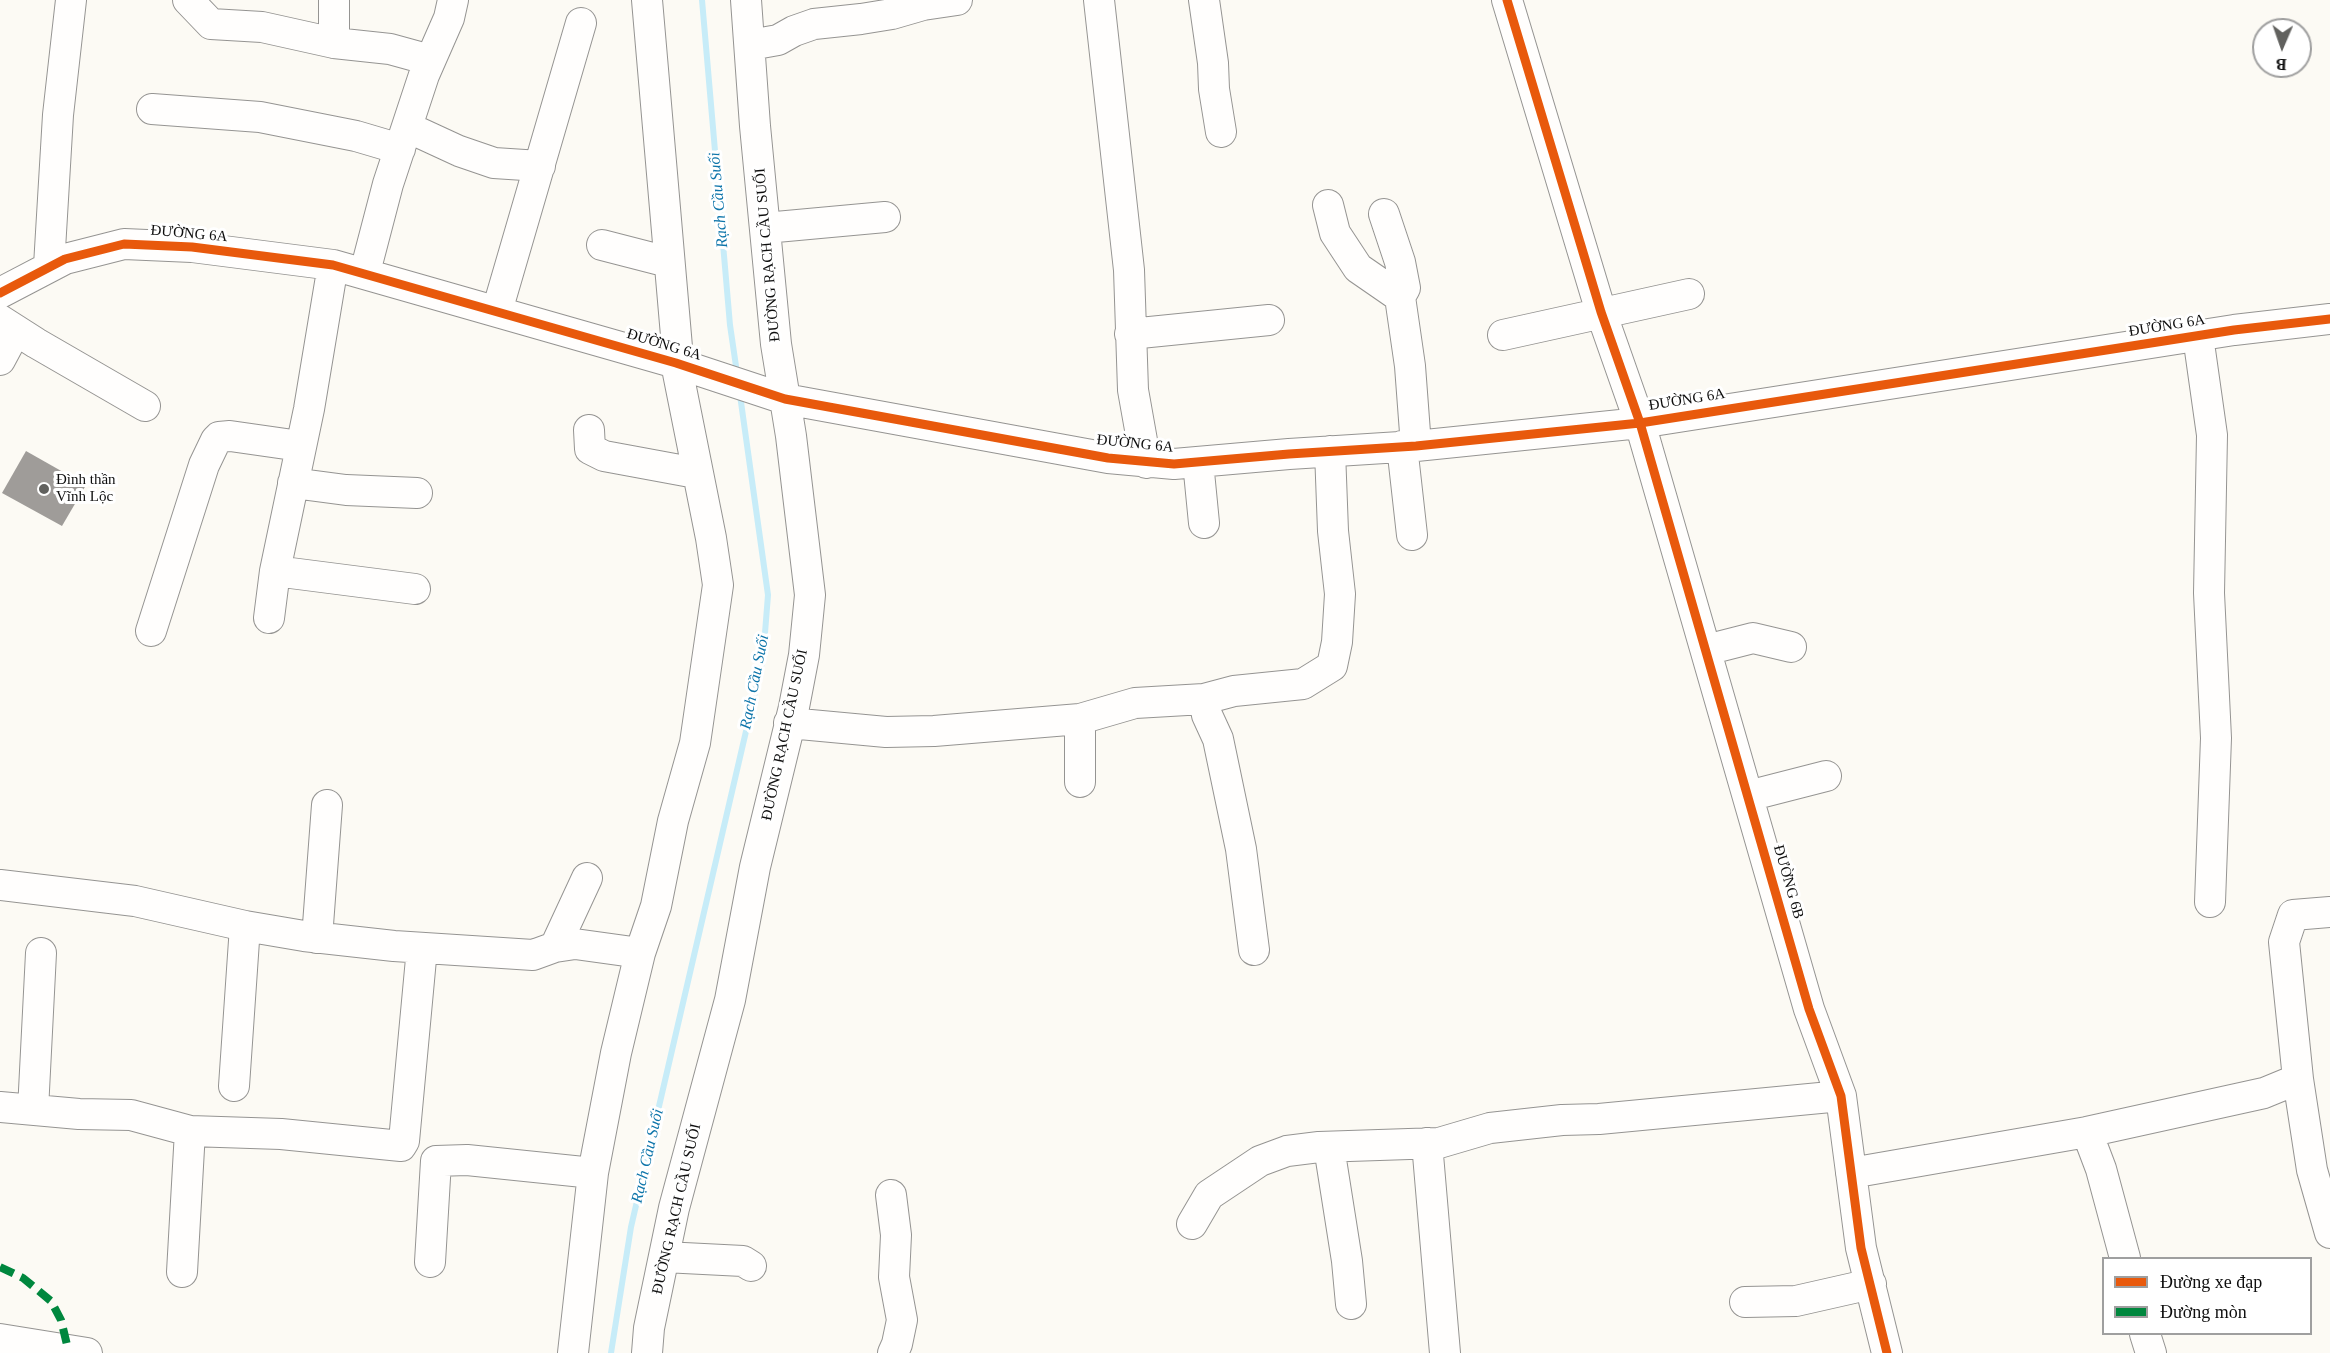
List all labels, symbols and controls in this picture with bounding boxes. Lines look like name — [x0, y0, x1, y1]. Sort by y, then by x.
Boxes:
north arrow — [2252, 18, 2312, 78]
text: B — [2276, 56, 2287, 73]
water label: Rạch Cầu Suối — [705, 151, 733, 249]
street label: ĐƯỜNG RẠCH CẦU SUỐI — [751, 167, 785, 343]
street label: ĐƯỜNG 6A — [150, 222, 228, 246]
street label: ĐƯỜNG 6A — [2128, 311, 2206, 341]
street label: ĐƯỜNG 6A — [625, 325, 703, 365]
street label: ĐƯỜNG 6A — [1648, 385, 1726, 415]
street label: ĐƯỜNG 6A — [1096, 431, 1174, 457]
place label: Đình thần Vĩnh Lộc — [56, 471, 116, 506]
marker: Đình thần Vĩnh Lộc — [37, 482, 51, 496]
water label: Rạch Cầu Suối — [736, 633, 774, 731]
street label: ĐƯỜNG RẠCH CẦU SUỐI — [758, 648, 812, 822]
street label: ĐƯỜNG 6B — [1769, 843, 1807, 921]
water label: Rạch Cầu Suối — [628, 1107, 668, 1205]
street label: ĐƯỜNG RẠCH CẦU SUỐI — [649, 1122, 705, 1296]
legend — [2102, 1257, 2312, 1335]
text: Đường xe đạp — [2160, 1272, 2262, 1292]
text: Đường mòn — [2160, 1302, 2247, 1322]

